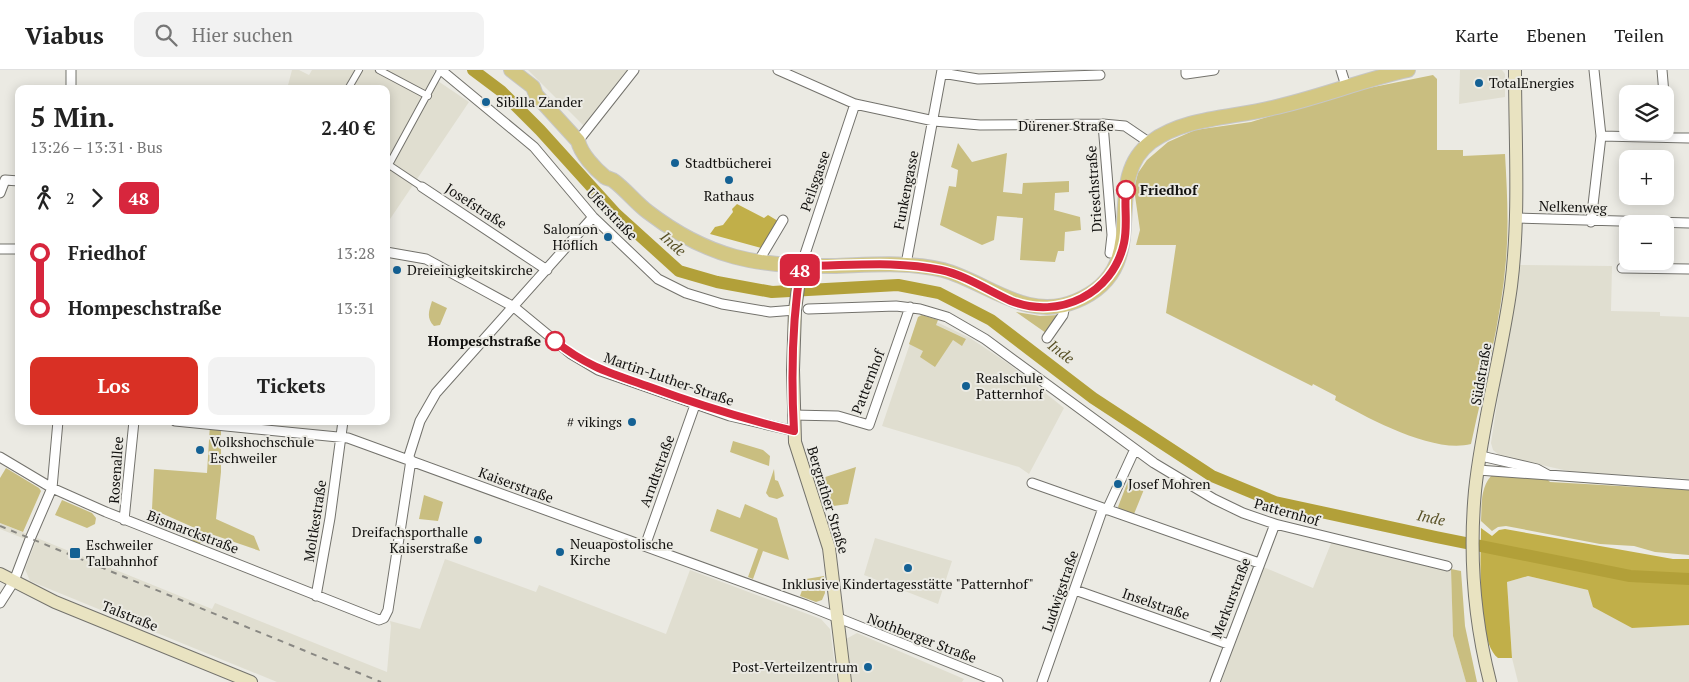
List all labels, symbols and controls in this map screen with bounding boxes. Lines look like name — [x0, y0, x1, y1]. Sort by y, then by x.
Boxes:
search box — [134, 12, 484, 57]
text: Viabus — [25, 19, 104, 51]
icon: search — [152, 21, 180, 49]
text: Hier suchen — [192, 22, 293, 47]
text: Karte — [1455, 23, 1499, 47]
text: Ebenen — [1527, 23, 1586, 47]
text: Teilen — [1614, 23, 1664, 47]
place label: TotalEnergies — [1489, 73, 1574, 92]
marker: TotalEnergies — [1473, 77, 1485, 89]
map controls — [1619, 85, 1674, 270]
button: layers — [1619, 85, 1674, 140]
place label: Sibilla Zander — [496, 92, 583, 111]
marker: Sibilla Zander — [480, 96, 492, 108]
text: 5 Min. — [30, 98, 115, 135]
text: 2.40 € — [321, 115, 375, 140]
street label: Dürener Straße — [1018, 116, 1114, 135]
text: 13:26 – 13:31 · Bus — [30, 136, 163, 158]
street label: Drieschstraße — [1081, 145, 1106, 233]
street label: Peilsgasse — [795, 148, 834, 214]
street label: Funkengasse — [889, 149, 922, 231]
button: + — [1619, 150, 1674, 205]
place label: Stadtbücherei — [685, 153, 772, 172]
marker: Stadtbücherei — [669, 157, 681, 169]
marker: Rathaus — [723, 174, 735, 186]
street label: Josefstraße — [442, 179, 511, 233]
marker: Friedhof — [1116, 180, 1136, 200]
place label: Friedhof — [1140, 180, 1199, 199]
street label: Uferstraße — [583, 183, 642, 244]
icon: walk — [30, 184, 58, 212]
icon: forward — [83, 184, 111, 212]
text: 48 — [129, 186, 149, 210]
place label: Rathaus — [704, 186, 754, 205]
text: 2 — [66, 187, 75, 209]
street label: Nelkenweg — [1539, 196, 1608, 217]
button: − — [1619, 215, 1674, 270]
place label: Salomon Höflich — [543, 219, 599, 254]
water label: Inde — [656, 226, 691, 260]
marker: Salomon Höflich — [602, 231, 614, 243]
text: Friedhof — [68, 240, 146, 265]
text: 13:28 — [336, 242, 375, 264]
line badge: 48 — [778, 254, 822, 286]
text: 48 — [790, 258, 810, 282]
place label: Dreieinigkeitskirche — [407, 260, 533, 279]
marker: Dreieinigkeitskirche — [391, 264, 403, 276]
text: Hompeschstraße — [68, 295, 222, 320]
text: 13:31 — [336, 297, 375, 319]
place label: Hompeschstraße — [428, 331, 541, 350]
marker: Hompeschstraße — [545, 331, 565, 351]
water label: Inde — [1043, 334, 1079, 368]
street label: Südstraße — [1466, 341, 1495, 407]
street label: Patternhof — [847, 346, 889, 417]
street label: Martin-Luther-Straße — [602, 347, 737, 410]
button: Los — [30, 357, 198, 415]
button: Tickets — [208, 357, 375, 415]
place label: Realschule Patternhof — [976, 368, 1044, 403]
marker: Realschule Patternhof — [960, 380, 972, 392]
place label: # vikings — [567, 412, 622, 431]
marker: # vikings — [626, 416, 638, 428]
place label: Volkshochschule Eschweiler — [210, 432, 314, 467]
street label: Arndtstraße — [635, 432, 678, 510]
street label: Rosenallee — [104, 436, 127, 504]
marker: Volkshochschule Eschweiler — [194, 444, 206, 456]
street label: Bergrather Straße — [803, 444, 854, 556]
street label: Kaiserstraße — [476, 462, 556, 507]
place label: Josef Mohren — [1128, 474, 1211, 493]
street label: Moltkestraße — [299, 478, 330, 563]
marker: Josef Mohren — [1112, 478, 1124, 490]
street label: Patternhof — [1252, 493, 1323, 530]
water label: Inde — [1414, 504, 1447, 530]
street label: Bismarckstraße — [145, 505, 242, 558]
place label: Dreifachsporthalle Kaiserstraße — [352, 522, 468, 557]
marker: Dreifachsporthalle Kaiserstraße — [472, 534, 484, 546]
place label: Neuapostolische Kirche — [570, 534, 673, 569]
place label: Eschweiler Talbahnhof — [86, 535, 159, 570]
marker: Eschweiler Talbahnhof — [68, 546, 82, 560]
marker: Neuapostolische Kirche — [554, 546, 566, 558]
street label: Ludwigstraße — [1037, 548, 1082, 634]
street label: Merkurstraße — [1206, 555, 1255, 641]
marker: Inklusive Kindertagesstätte "Patternhof" — [902, 562, 914, 574]
place label: Inklusive Kindertagesstätte "Patternhof" — [782, 574, 1034, 593]
street label: Inselstraße — [1120, 583, 1192, 624]
street label: Talstraße — [99, 596, 161, 635]
street label: Nothberger Straße — [865, 608, 980, 667]
place label: Post-Verteilzentrum — [732, 657, 858, 676]
marker: Post-Verteilzentrum — [862, 661, 874, 673]

